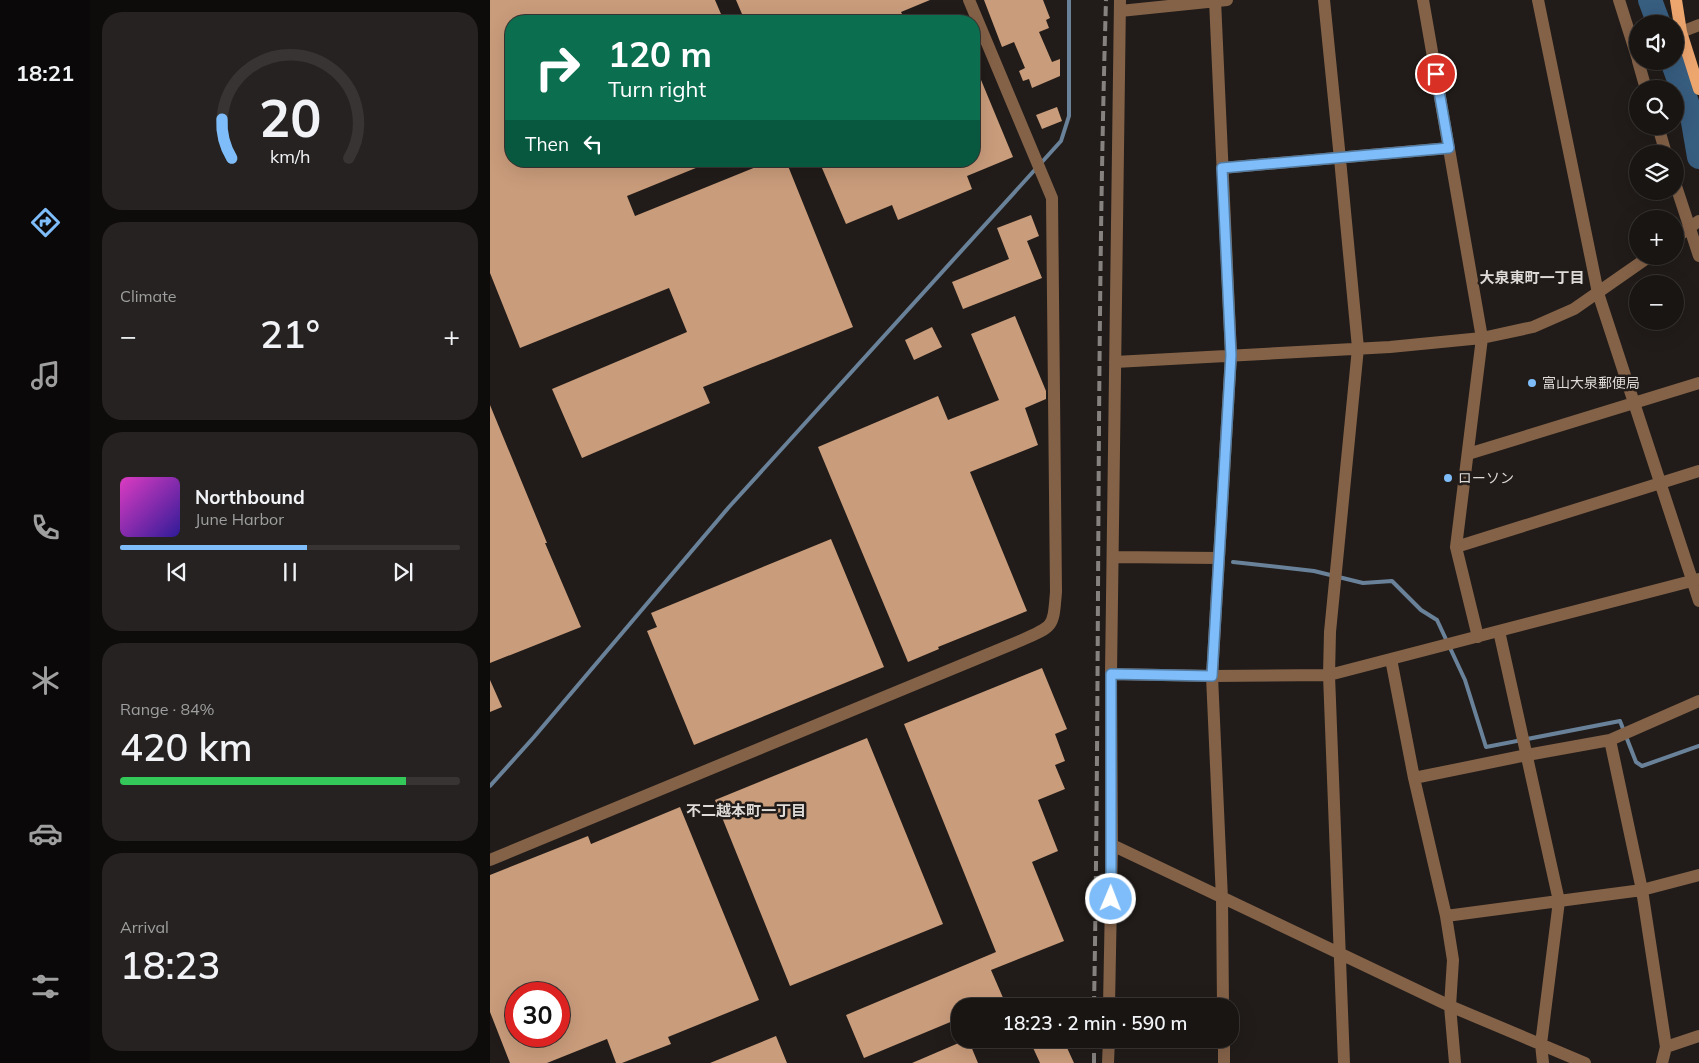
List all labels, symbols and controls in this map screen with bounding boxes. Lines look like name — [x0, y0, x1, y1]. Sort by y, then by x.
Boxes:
map controls — [1629, 15, 1684, 330]
button: sound — [1629, 15, 1684, 70]
text: 120 m — [608, 32, 712, 76]
icon: right — [525, 35, 590, 100]
pin — [1415, 53, 1457, 95]
text: 18:21 — [16, 59, 74, 87]
icon: arrive — [1422, 60, 1450, 88]
text: Turn right — [608, 75, 706, 103]
button: search — [1629, 80, 1684, 135]
text: 20 — [259, 85, 321, 150]
icon: left — [579, 130, 607, 158]
text: Then — [525, 132, 569, 156]
text: km/h — [270, 145, 310, 167]
button: layers — [1629, 145, 1684, 200]
icon: directions — [28, 205, 63, 240]
button: + — [1629, 210, 1684, 265]
district label: 大泉東町一丁目 — [1479, 268, 1585, 287]
button: − — [1629, 275, 1684, 330]
text: Climate — [120, 286, 176, 306]
text: 21° — [260, 310, 320, 358]
text: − — [120, 318, 137, 353]
text: + — [443, 318, 460, 353]
icon: music — [28, 358, 63, 393]
place label: 富山大泉郵便局 — [1542, 374, 1640, 392]
marker: 富山大泉郵便局 — [1526, 377, 1538, 389]
place label: ローソン — [1458, 469, 1514, 487]
marker: ローソン — [1442, 472, 1454, 484]
text: Northbound — [195, 485, 305, 509]
text: June Harbor — [195, 509, 284, 529]
icon: phone — [28, 510, 63, 545]
icon: previous — [163, 558, 191, 586]
icon: pause — [276, 558, 304, 586]
icon: next — [389, 558, 417, 586]
icon: climate — [28, 663, 63, 698]
text: Range · 84% — [120, 699, 215, 719]
text: 420 km — [120, 723, 253, 771]
district label: 不二越本町一丁目 — [686, 801, 806, 820]
icon: car — [28, 816, 63, 851]
position arrow — [1084, 872, 1136, 924]
text: Arrival — [120, 917, 169, 937]
text: 18:23 — [120, 941, 220, 989]
icon: filters — [28, 969, 63, 1004]
speed limit sign: 30 — [505, 982, 570, 1047]
text: 18:23 · 2 min · 590 m — [1002, 1011, 1188, 1035]

